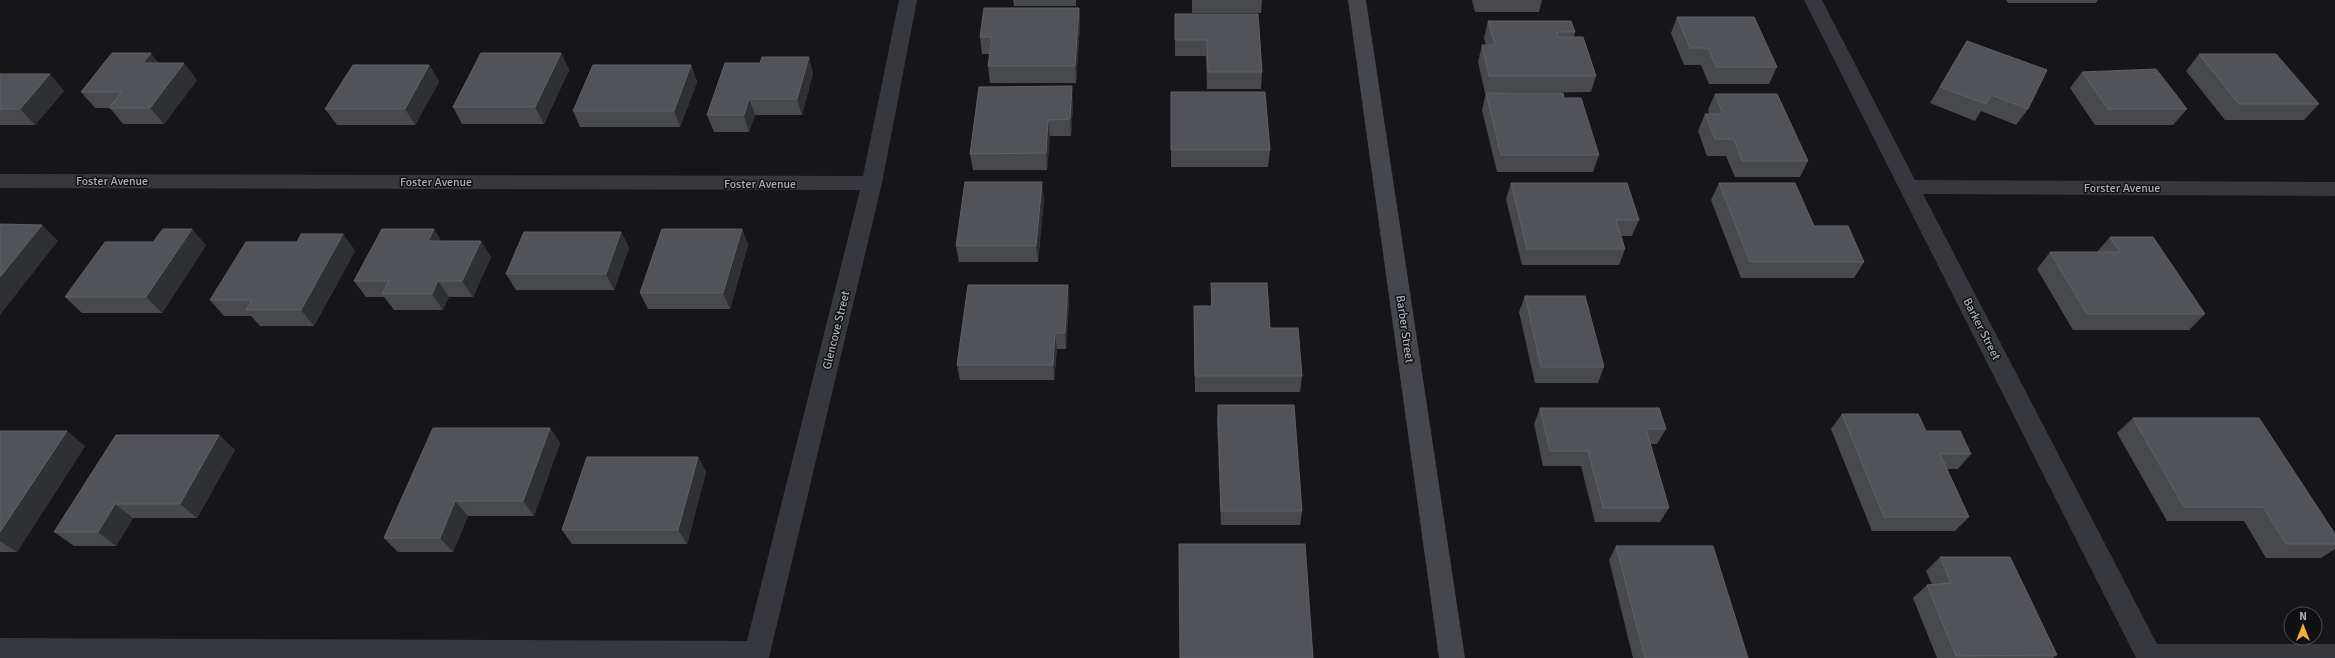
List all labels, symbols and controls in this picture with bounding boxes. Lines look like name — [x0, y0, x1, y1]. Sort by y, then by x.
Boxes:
street label: Foster Avenue — [76, 174, 148, 189]
street label: Foster Avenue — [400, 175, 472, 190]
street label: Foster Avenue — [724, 177, 796, 192]
street label: Forster Avenue — [2084, 181, 2160, 196]
street label: Glencove Street — [819, 289, 854, 371]
street label: Barber Street — [1392, 294, 1417, 364]
street label: Barker Street — [1959, 296, 2004, 363]
north arrow — [2283, 606, 2323, 646]
text: N — [2299, 610, 2307, 623]

